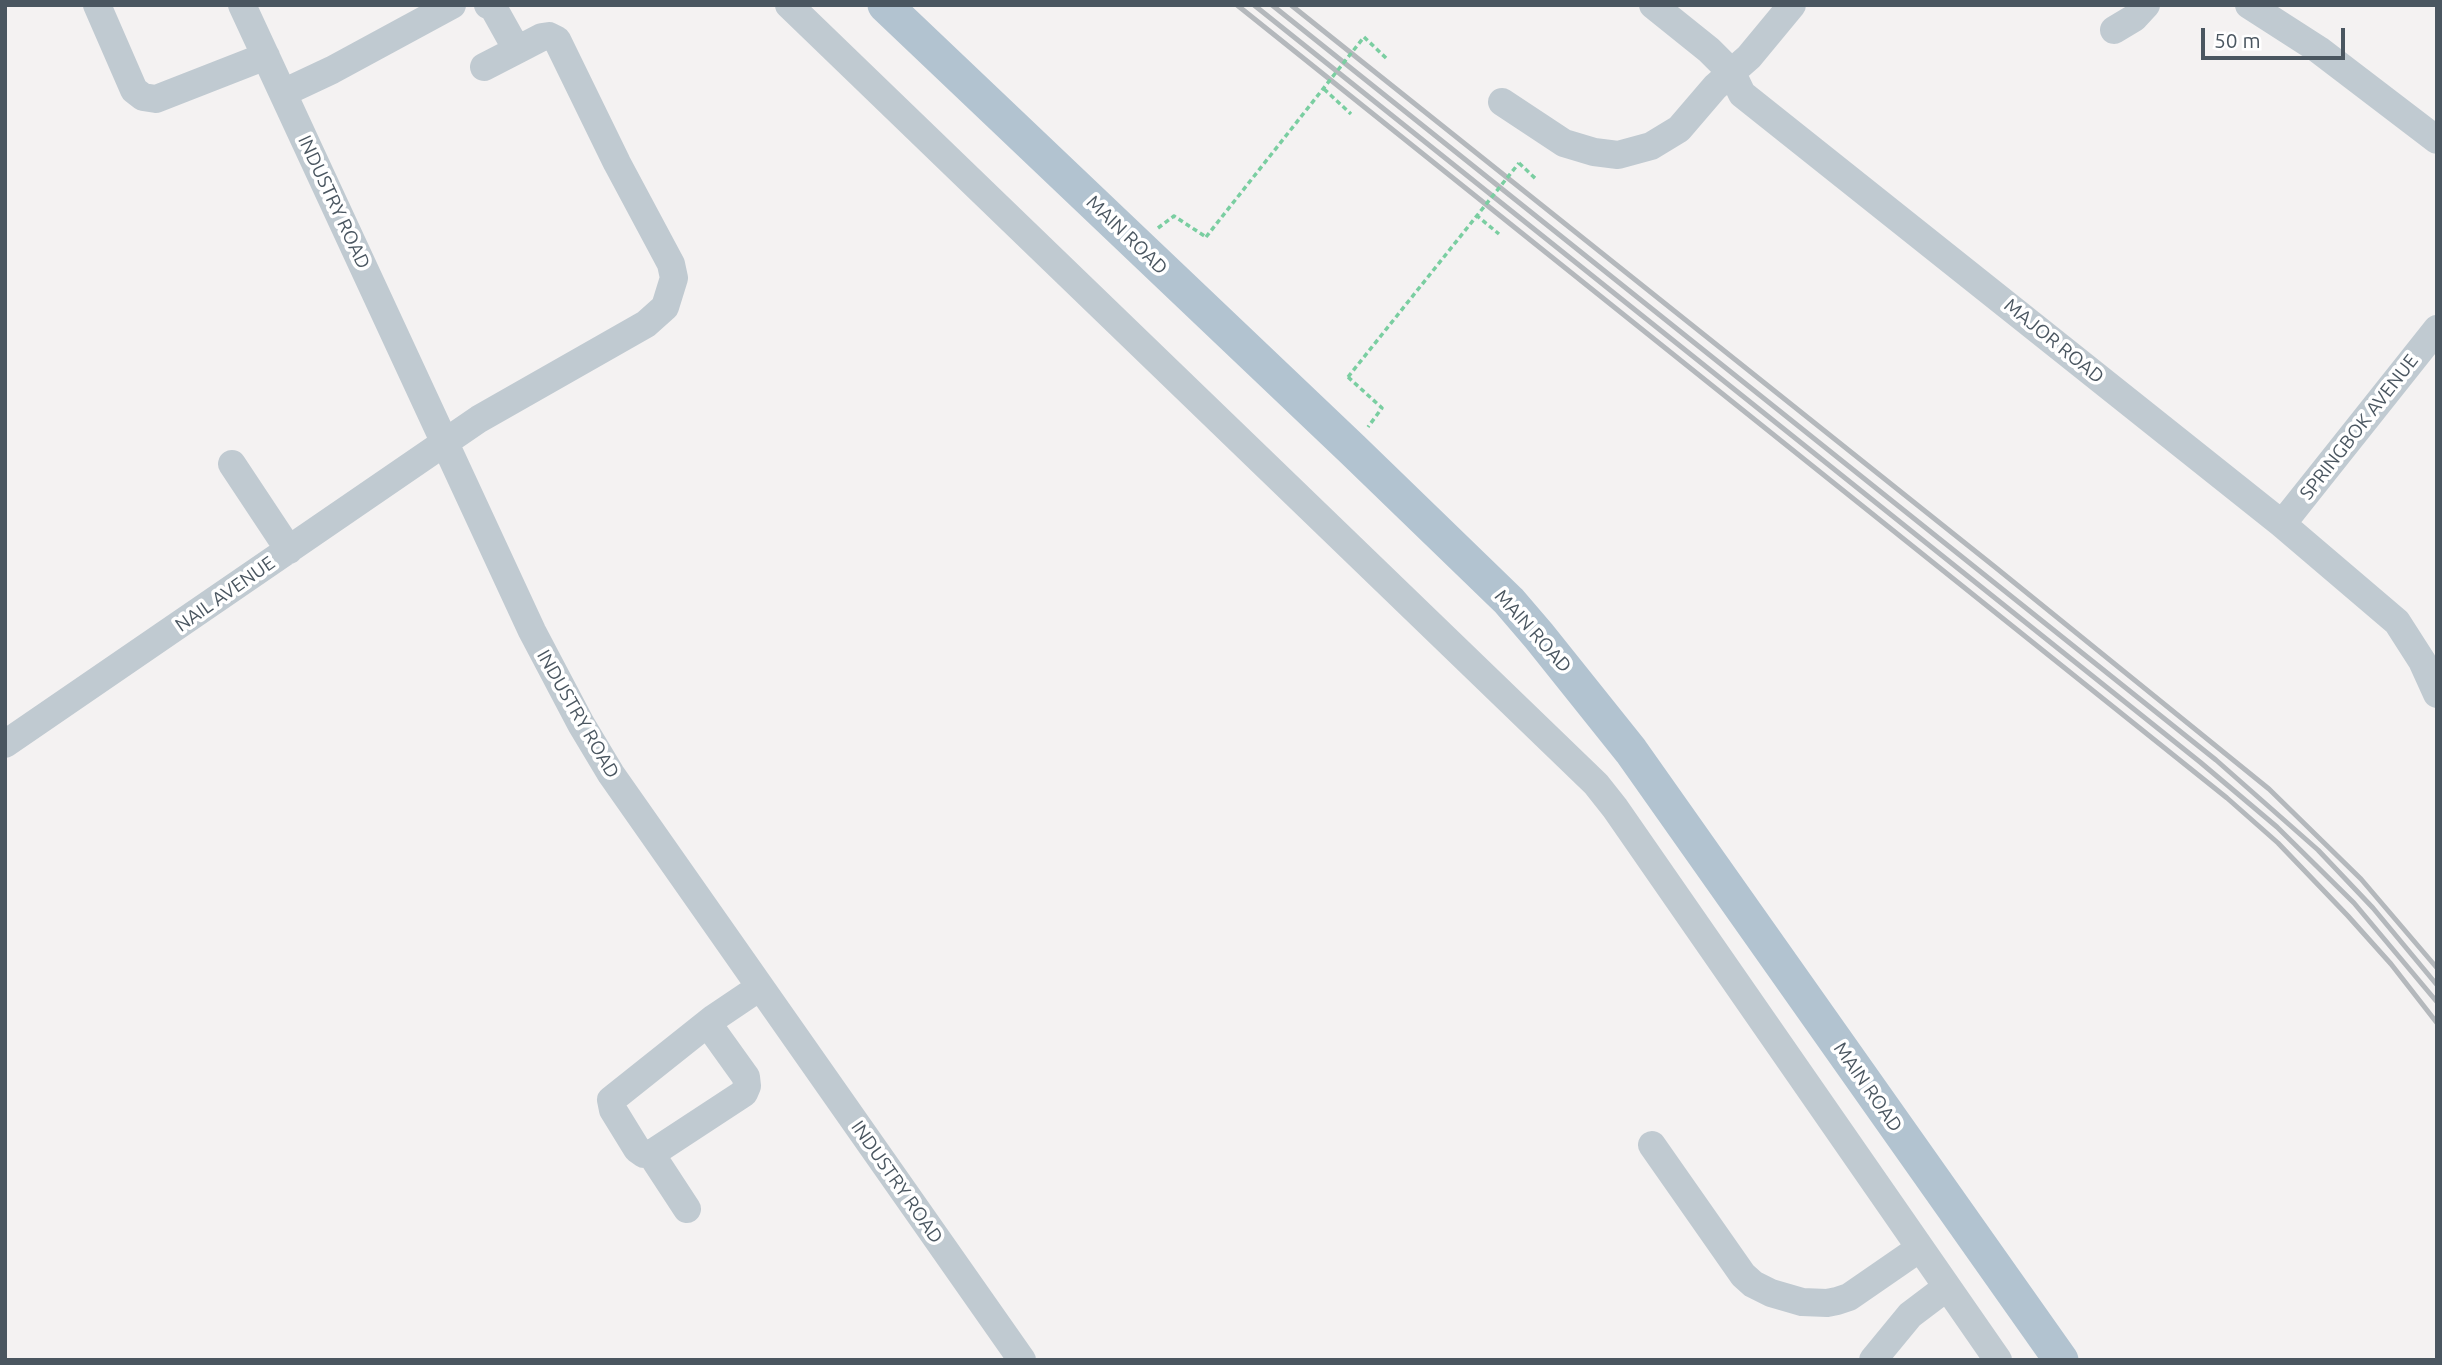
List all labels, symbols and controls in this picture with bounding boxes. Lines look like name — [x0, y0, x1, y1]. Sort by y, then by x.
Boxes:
scale bar — [2204, 14, 2348, 58]
text: 50 m — [2214, 28, 2261, 52]
street label: INDUSTRY ROAD — [293, 132, 375, 272]
street label: MAIN ROAD — [1082, 191, 1172, 279]
street label: MAJOR ROAD — [1999, 294, 2109, 388]
street label: SPRINGBOK AVENUE — [2295, 350, 2423, 504]
street label: NAIL AVENUE — [171, 551, 279, 637]
street label: MAIN ROAD — [1490, 585, 1576, 677]
street label: INDUSTRY ROAD — [532, 646, 624, 782]
street label: MAIN ROAD — [1829, 1038, 1907, 1136]
street label: INDUSTRY ROAD — [846, 1116, 948, 1248]

